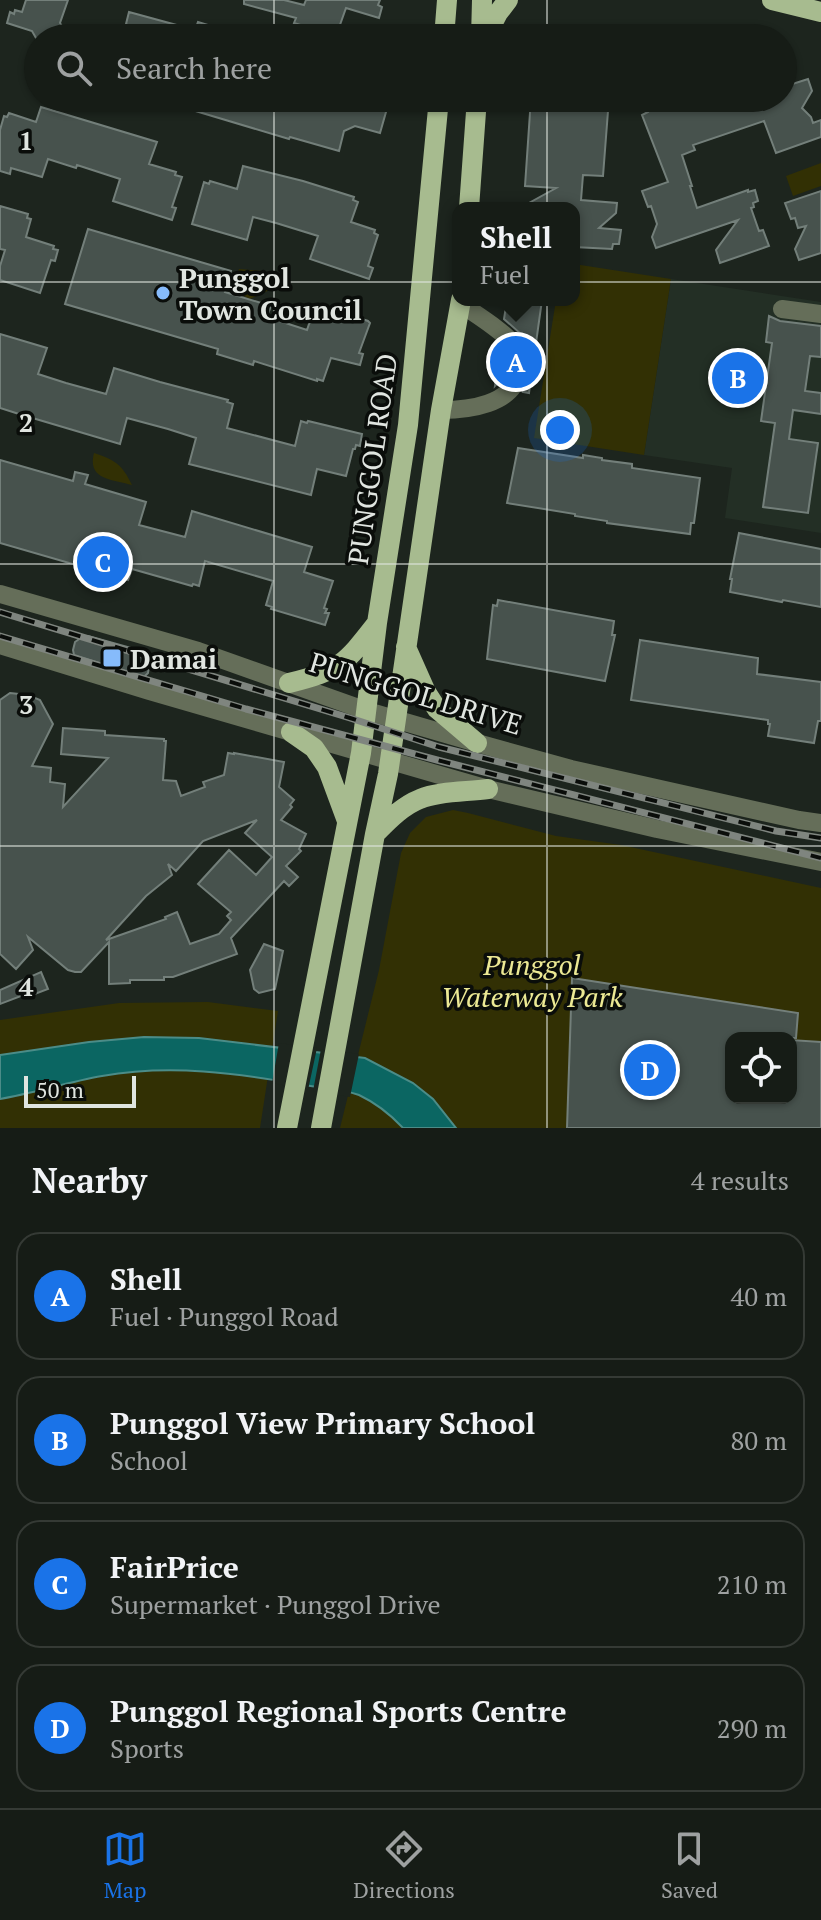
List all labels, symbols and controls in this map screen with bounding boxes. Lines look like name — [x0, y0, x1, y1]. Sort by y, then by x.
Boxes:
search box — [24, 24, 797, 112]
icon: search — [52, 46, 96, 90]
text: Search here — [116, 48, 272, 88]
text: 1 — [19, 123, 33, 157]
popup — [452, 202, 580, 306]
text: Shell — [480, 217, 552, 257]
text: Fuel — [480, 257, 530, 291]
place label: Punggol Town Council — [179, 259, 362, 328]
marker: Punggol Town Council — [154, 284, 172, 302]
pin: A — [490, 332, 542, 392]
pin: B — [712, 348, 764, 408]
street label: PUNGGOL ROAD — [339, 351, 405, 567]
text: 2 — [19, 405, 33, 439]
your location — [540, 410, 580, 450]
pin: C — [77, 532, 129, 592]
place label: Damai — [130, 640, 217, 677]
street label: PUNGGOL DRIVE — [305, 643, 527, 743]
marker: Damai — [101, 647, 123, 669]
text: 3 — [19, 687, 33, 721]
park label: Punggol Waterway Park — [441, 946, 623, 1015]
text: 4 — [19, 969, 34, 1003]
map controls — [725, 1032, 797, 1104]
button: locate — [725, 1032, 797, 1104]
pin: D — [624, 1040, 676, 1100]
scale bar — [24, 1072, 136, 1108]
text: 50 m — [36, 1075, 84, 1104]
text: Nearby — [32, 1158, 147, 1203]
text: 4 results — [691, 1163, 789, 1197]
text: Shell — [110, 1259, 182, 1299]
text: A — [51, 1279, 69, 1313]
text: 40 m — [731, 1279, 787, 1313]
text: Fuel · Punggol Road — [110, 1299, 339, 1333]
text: Punggol View Primary School — [110, 1403, 535, 1443]
text: B — [52, 1423, 68, 1457]
text: 80 m — [731, 1423, 787, 1457]
text: School — [110, 1443, 188, 1477]
text: FairPrice — [110, 1547, 239, 1587]
text: C — [52, 1567, 68, 1601]
text: 210 m — [717, 1567, 787, 1601]
text: Supermarket · Punggol Drive — [110, 1587, 441, 1621]
text: Punggol Regional Sports Centre — [110, 1691, 567, 1731]
text: D — [50, 1711, 70, 1745]
text: 290 m — [717, 1711, 787, 1745]
text: Sports — [110, 1731, 184, 1765]
tab: Map — [103, 1827, 147, 1904]
tab: Directions — [353, 1827, 455, 1904]
tab: Saved — [661, 1827, 718, 1904]

